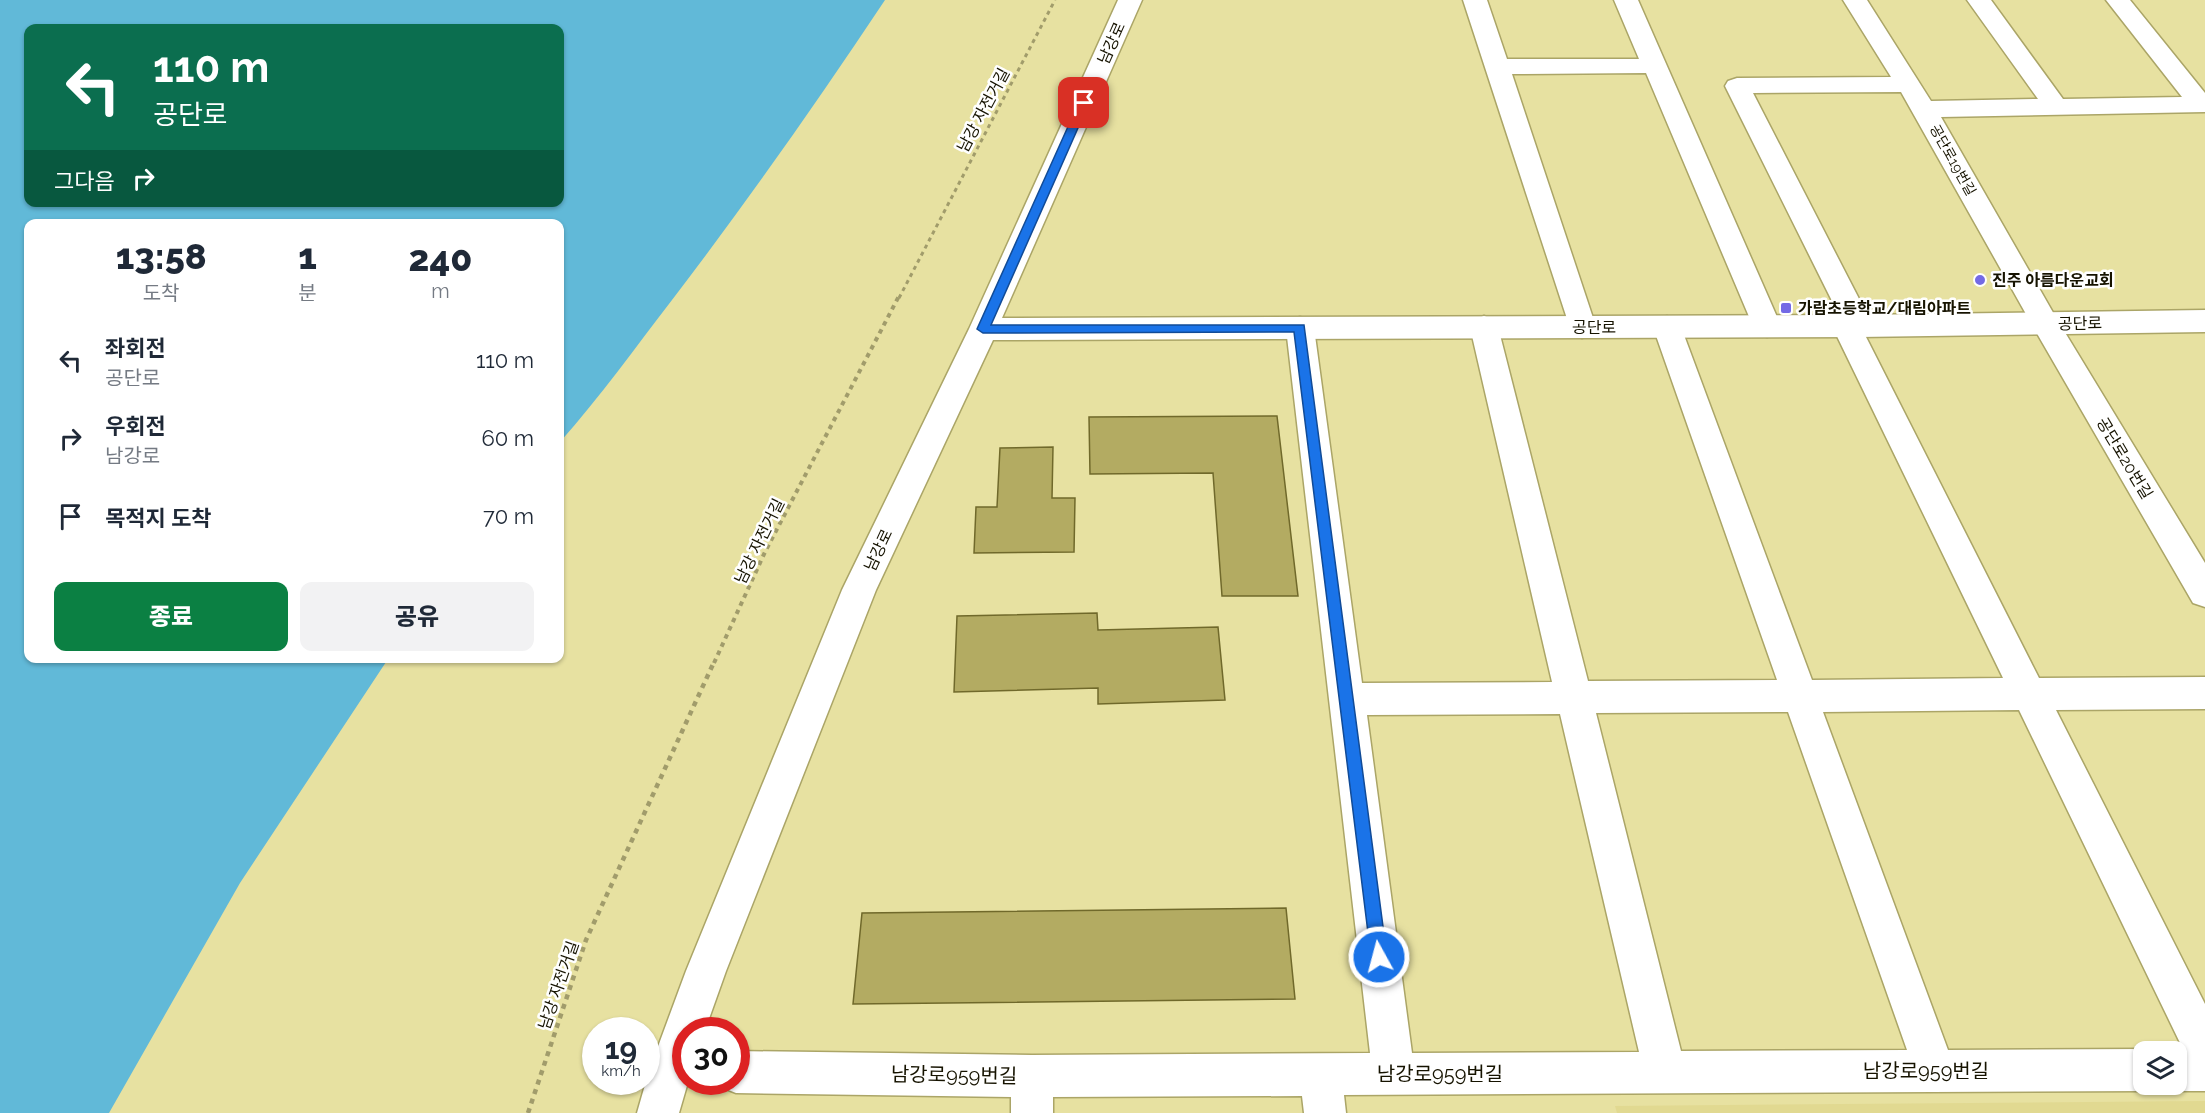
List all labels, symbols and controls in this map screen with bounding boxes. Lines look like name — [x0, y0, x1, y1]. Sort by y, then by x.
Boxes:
street label: 남강로 — [1094, 19, 1129, 67]
text: 110 m — [153, 43, 269, 92]
icon: left — [54, 48, 132, 126]
street label: 남강 자전거길 — [953, 65, 1014, 155]
pin — [1058, 77, 1109, 128]
icon: arrive — [1067, 86, 1100, 119]
text: 공단로 — [153, 99, 228, 130]
street label: 공단로19번길 — [1927, 122, 1979, 198]
icon: right — [127, 162, 160, 195]
text: 그다음 — [54, 168, 115, 194]
text: 13:58 — [116, 235, 207, 277]
text: 1 — [298, 235, 317, 277]
text: 240 — [409, 237, 472, 279]
place label: 진주 아름다운교회 — [1992, 271, 2114, 290]
marker: 진주 아름다운교회 — [1973, 273, 1987, 287]
text: m — [431, 279, 450, 303]
text: 도착 — [143, 281, 180, 305]
text: 분 — [298, 281, 317, 305]
place label: 가람초등학교/대림아파트 — [1798, 299, 1971, 318]
marker: 가람초등학교/대림아파트 — [1779, 301, 1793, 315]
street label: 공단로 — [2058, 314, 2103, 333]
street label: 공단로 — [1572, 318, 1616, 337]
text: 좌회전 — [105, 335, 166, 361]
icon: left — [54, 344, 87, 377]
text: 110 m — [476, 347, 534, 373]
text: 공단로 — [105, 366, 160, 390]
text: 우회전 — [105, 413, 166, 439]
street label: 공단로20번길 — [2093, 414, 2156, 502]
icon: right — [54, 422, 87, 455]
text: 60 m — [481, 425, 534, 451]
text: 남강로 — [105, 444, 160, 468]
street label: 남강 자전거길 — [731, 496, 788, 587]
icon: arrive — [54, 500, 87, 533]
text: 70 m — [483, 503, 534, 529]
text: 목적지 도착 — [105, 505, 211, 531]
street label: 남강로 — [861, 526, 897, 574]
button: 종료 — [54, 582, 288, 651]
button: 공유 — [300, 582, 534, 651]
position arrow — [1347, 925, 1411, 989]
street label: 남강 자전거길 — [534, 938, 582, 1032]
speed limit sign: 30 — [672, 1017, 750, 1095]
text: 19 — [605, 1031, 637, 1066]
map controls — [2133, 1041, 2187, 1095]
button: layers — [2133, 1041, 2187, 1095]
street label: 남강로959번길 — [1863, 1059, 1989, 1083]
text: km/h — [601, 1062, 641, 1080]
street label: 남강로959번길 — [891, 1062, 1017, 1088]
street label: 남강로959번길 — [1377, 1062, 1503, 1086]

